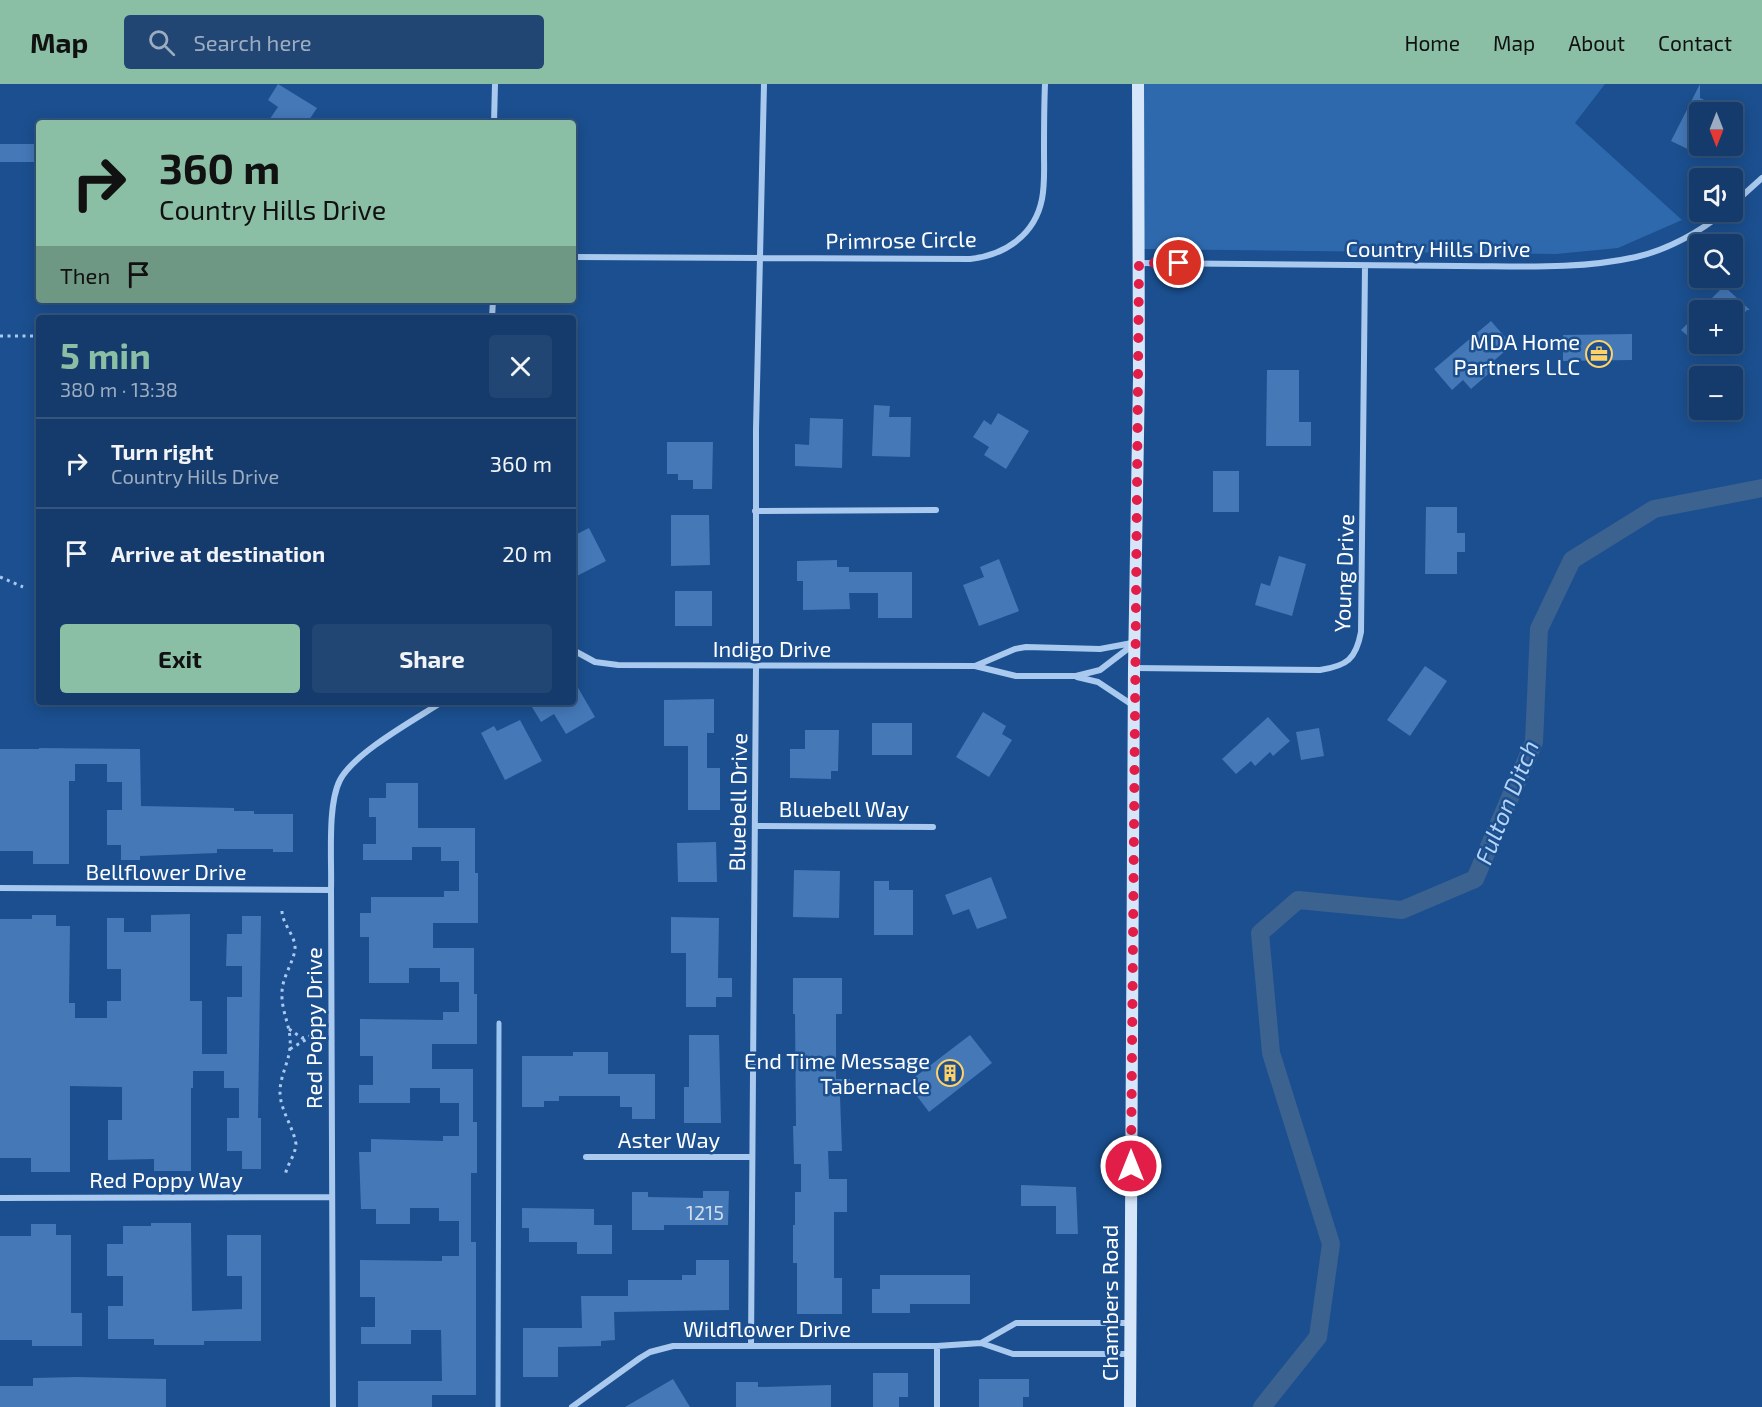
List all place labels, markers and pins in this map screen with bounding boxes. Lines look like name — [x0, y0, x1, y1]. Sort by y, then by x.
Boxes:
pin — [1153, 237, 1204, 288]
place label: MDA Home Partners LLC — [1454, 328, 1580, 379]
office icon: MDA Home Partners LLC — [1584, 339, 1614, 369]
place label: End Time Message Tabernacle — [744, 1047, 930, 1098]
building icon: End Time Message Tabernacle — [935, 1058, 965, 1088]

